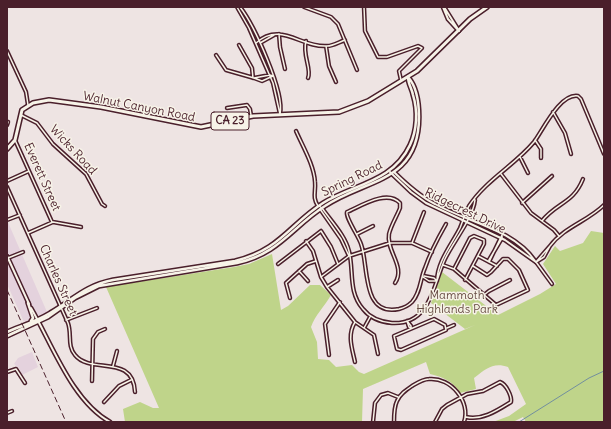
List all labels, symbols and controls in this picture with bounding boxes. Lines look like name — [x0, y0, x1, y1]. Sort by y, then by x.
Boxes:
street label: Walnut Canyon Road — [82, 89, 196, 125]
road number: CA 23 — [211, 112, 249, 130]
street label: Wicks Road — [46, 122, 100, 178]
street label: Everett Street — [21, 141, 63, 213]
street label: Spring Road — [319, 158, 385, 200]
street label: Ridgecrest Drive — [422, 185, 508, 237]
street label: Charles Street — [36, 242, 80, 318]
park label: Mammoth Highlands Park — [416, 289, 498, 317]

